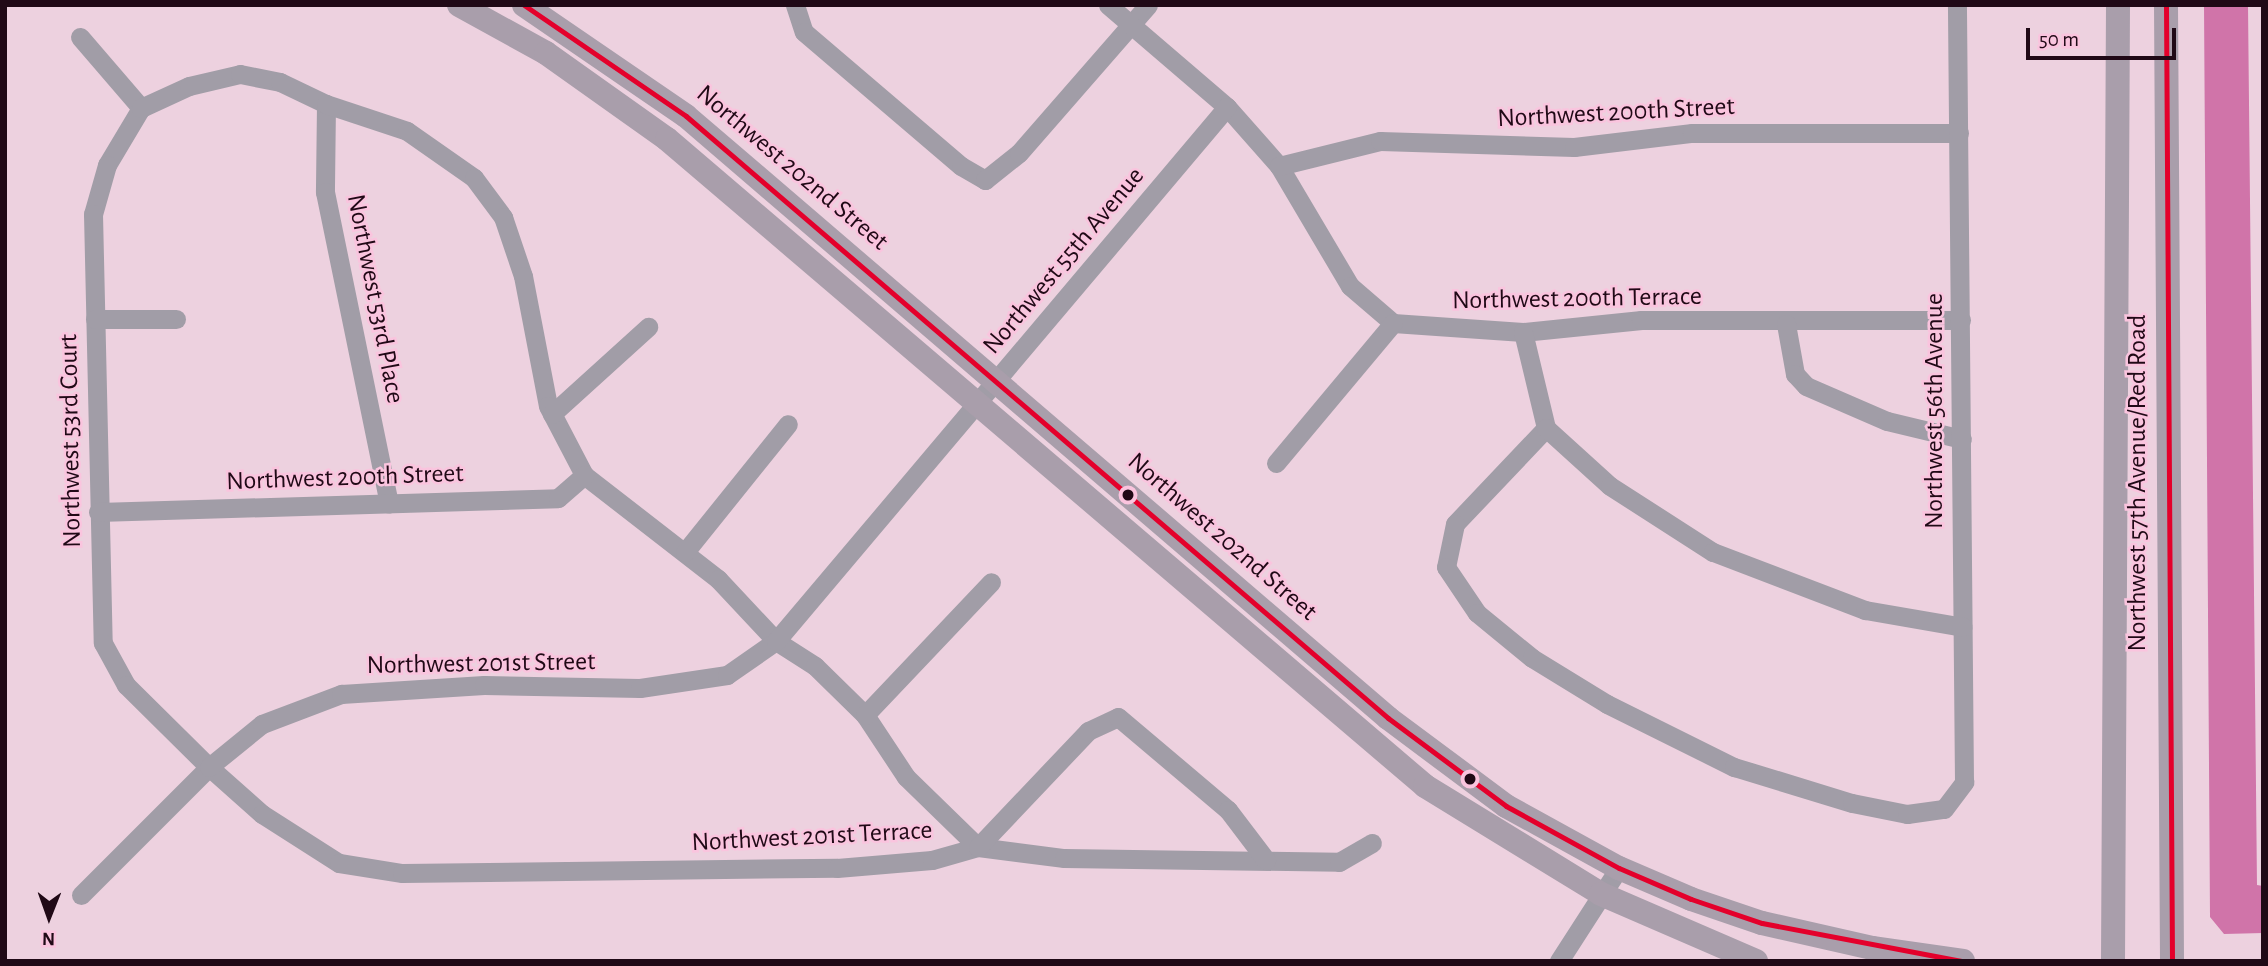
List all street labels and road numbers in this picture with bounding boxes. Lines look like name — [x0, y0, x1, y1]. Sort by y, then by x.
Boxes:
street label: Northwest 202nd Street — [690, 79, 894, 257]
street label: Northwest 200th Street — [1497, 91, 1735, 135]
street label: Northwest 55th Avenue — [977, 161, 1151, 361]
street label: Northwest 53rd Place — [339, 192, 411, 406]
street label: Northwest 200th Terrace — [1452, 281, 1702, 317]
street label: Northwest 56th Avenue — [1919, 293, 1951, 529]
street label: Northwest 57th Avenue/Red Road — [2122, 315, 2154, 651]
street label: Northwest 53rd Court — [54, 334, 88, 548]
street label: Northwest 202nd Street — [1121, 446, 1323, 628]
street label: Northwest 200th Street — [226, 458, 464, 498]
street label: Northwest 201st Street — [366, 646, 596, 682]
street label: Northwest 201st Terrace — [691, 815, 933, 859]

